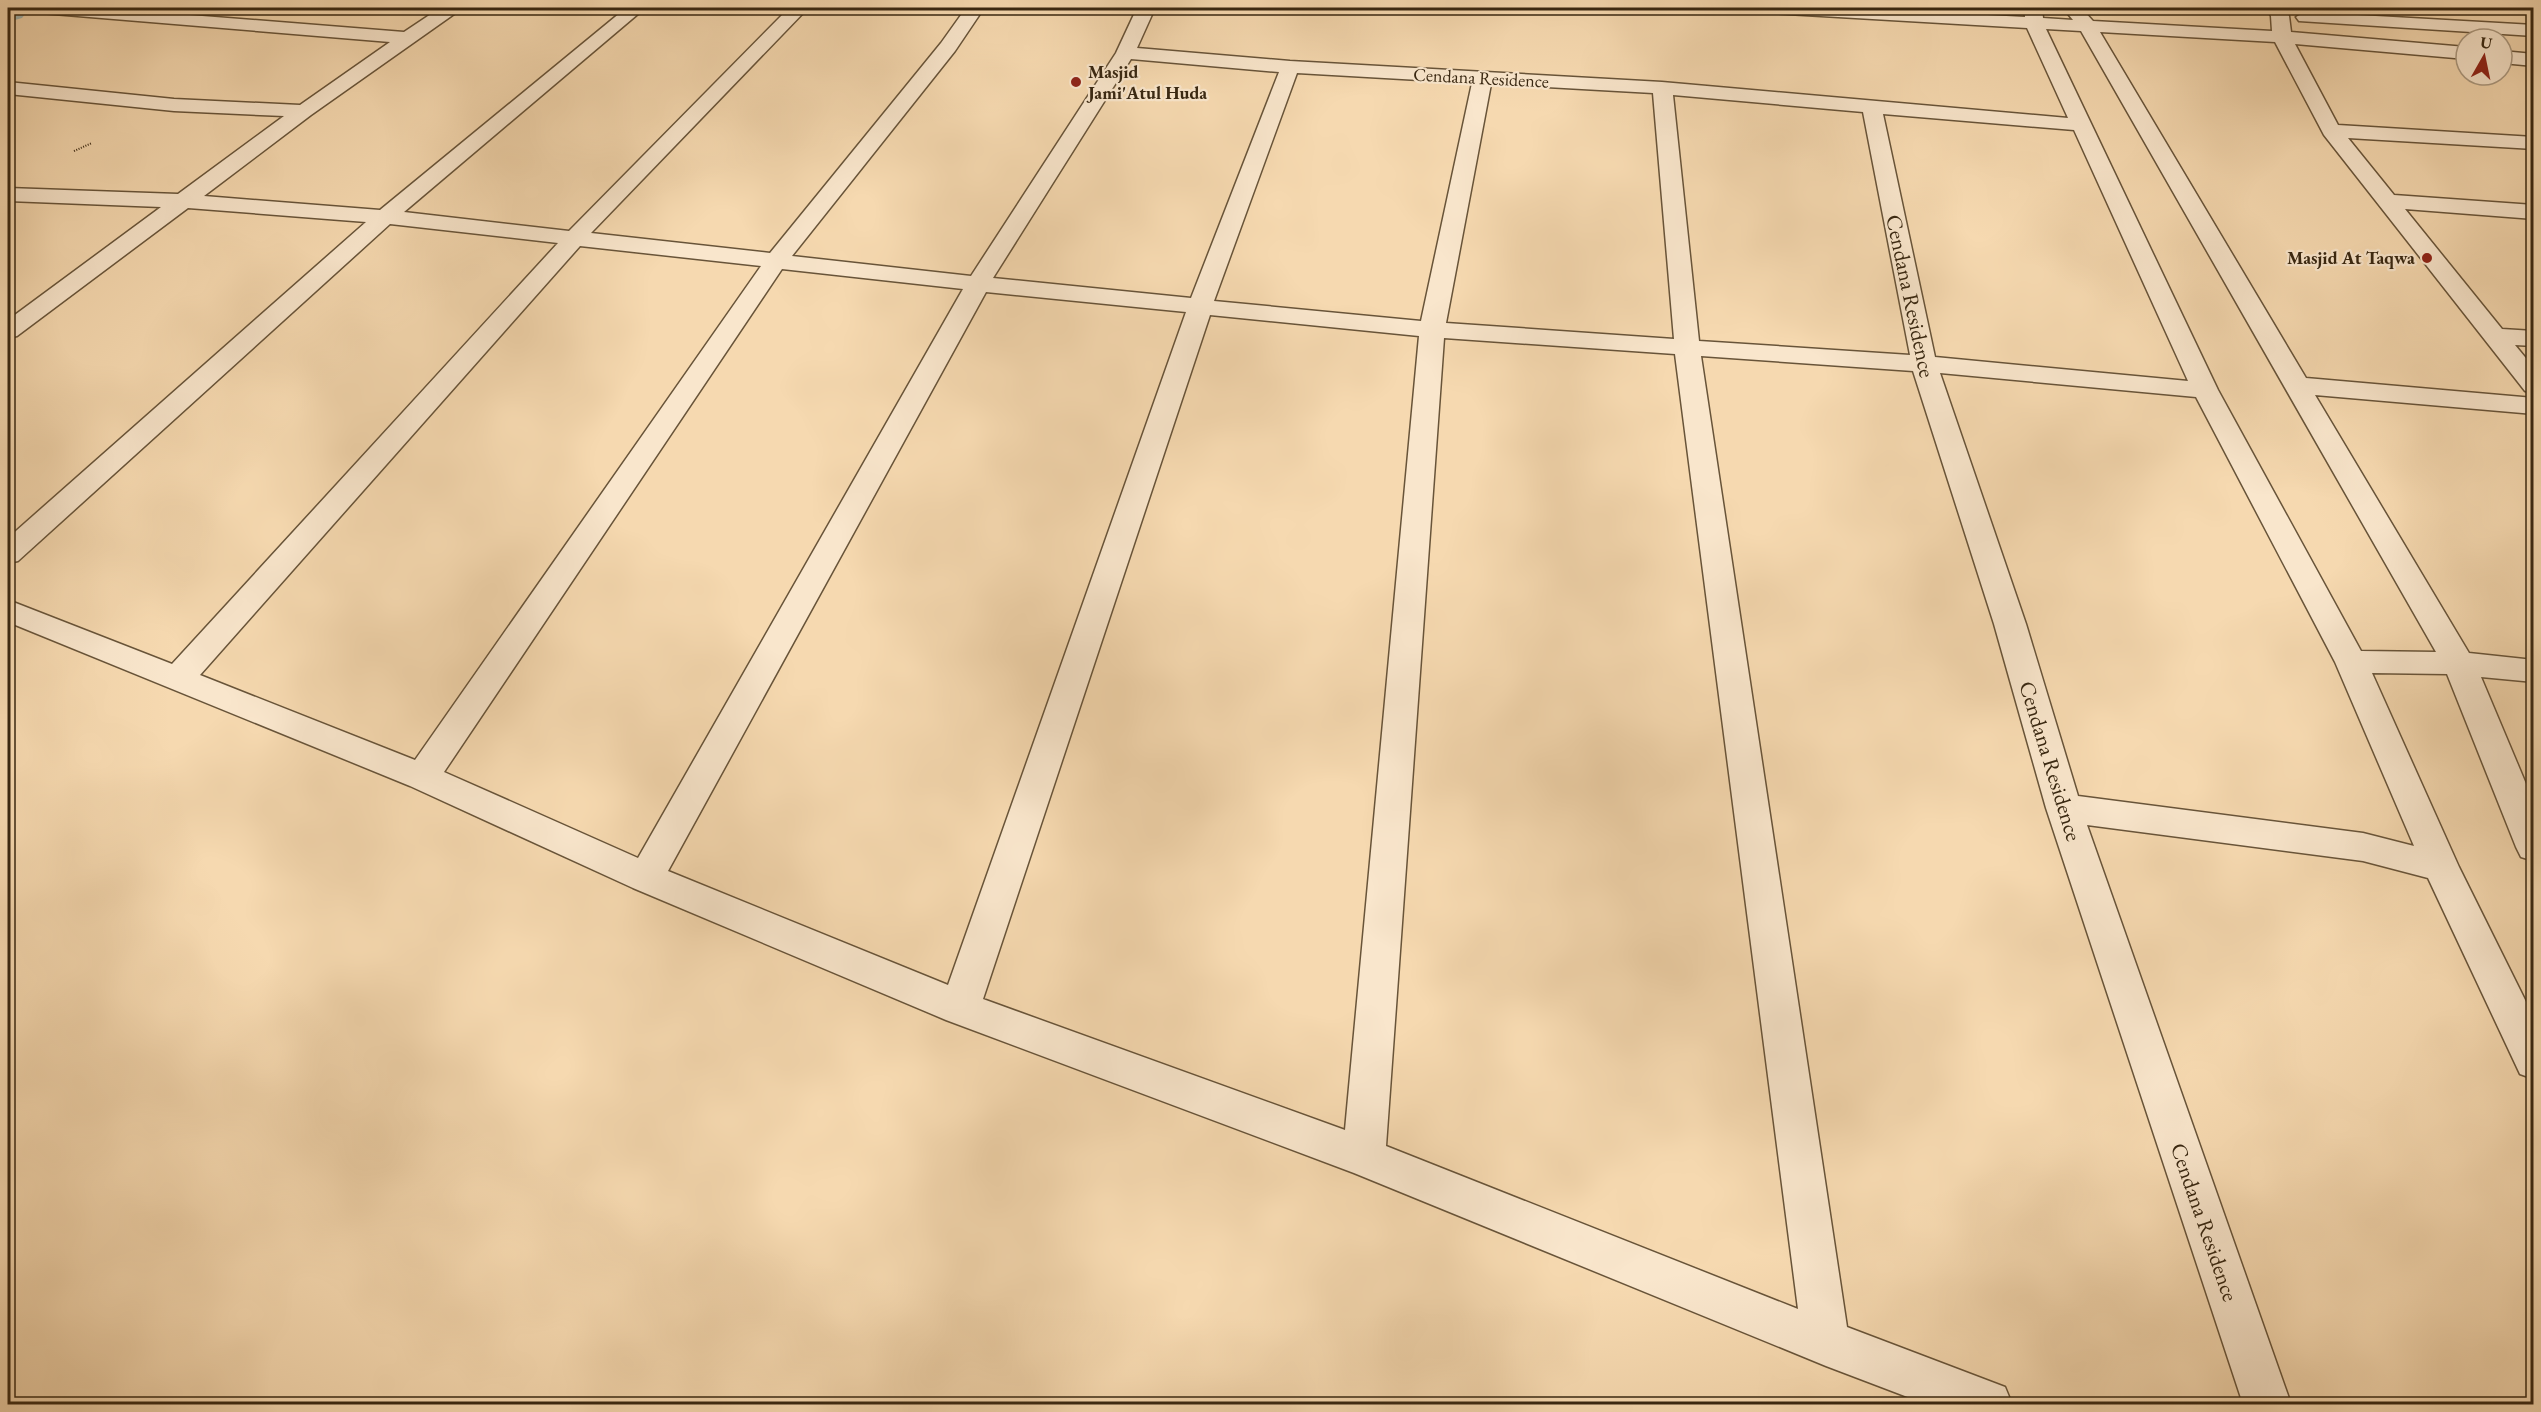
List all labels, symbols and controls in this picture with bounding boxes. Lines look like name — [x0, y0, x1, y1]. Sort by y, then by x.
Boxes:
north arrow — [2454, 27, 2514, 87]
text: U — [2479, 31, 2494, 54]
place label: Masjid Jami'Atul Huda — [1086, 60, 1207, 104]
street label: Cendana Residence — [1413, 62, 1549, 93]
marker: Masjid Jami'Atul Huda — [1069, 75, 1083, 89]
street label: Cendana Residence — [1879, 212, 1942, 381]
place label: Masjid At Taqwa — [2287, 246, 2415, 269]
marker: Masjid At Taqwa — [2420, 251, 2434, 265]
street label: Cendana Residence — [2012, 678, 2089, 845]
street label: Cendana Residence — [2164, 1139, 2245, 1306]

